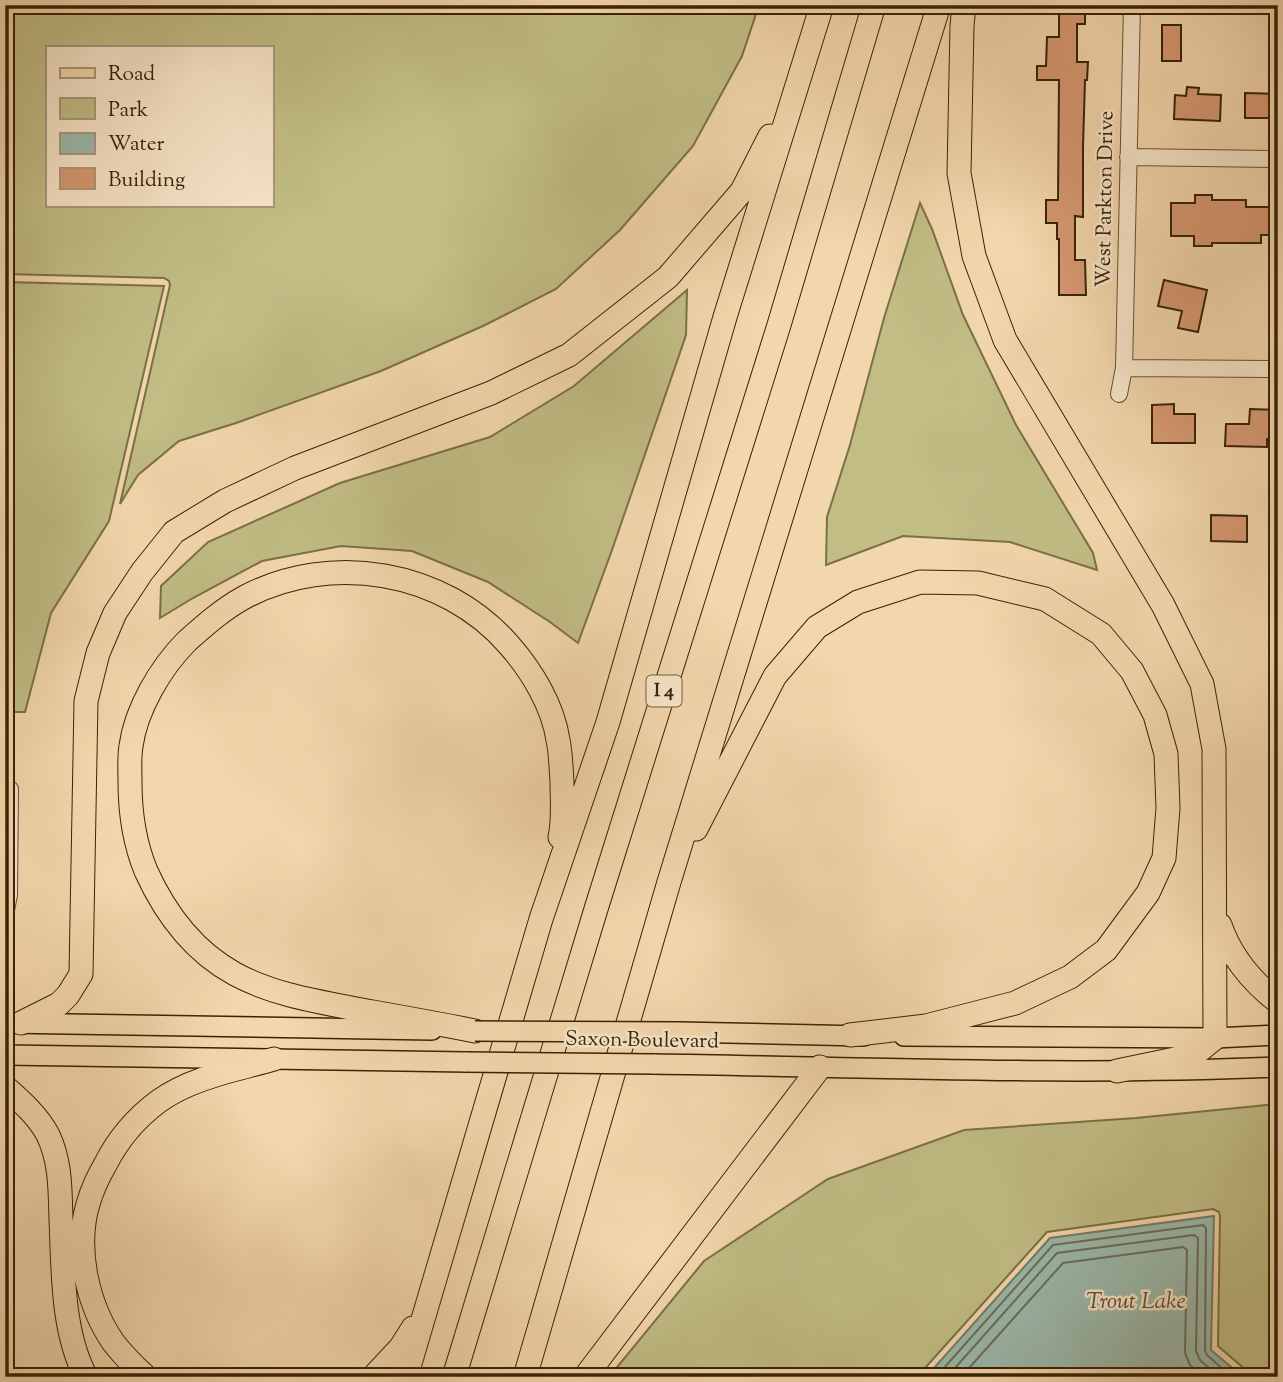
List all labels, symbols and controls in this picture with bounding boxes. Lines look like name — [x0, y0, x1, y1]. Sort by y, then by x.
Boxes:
legend — [46, 46, 273, 206]
text: Road — [108, 60, 155, 90]
text: Park — [108, 96, 149, 126]
street label: West Parkton Drive — [1089, 110, 1123, 288]
text: Water — [108, 130, 165, 160]
text: Building — [108, 166, 185, 196]
road number: I 4 — [646, 676, 682, 706]
street label: Saxon Boulevard — [565, 1025, 719, 1057]
water label: Trout Lake — [1086, 1286, 1186, 1319]

